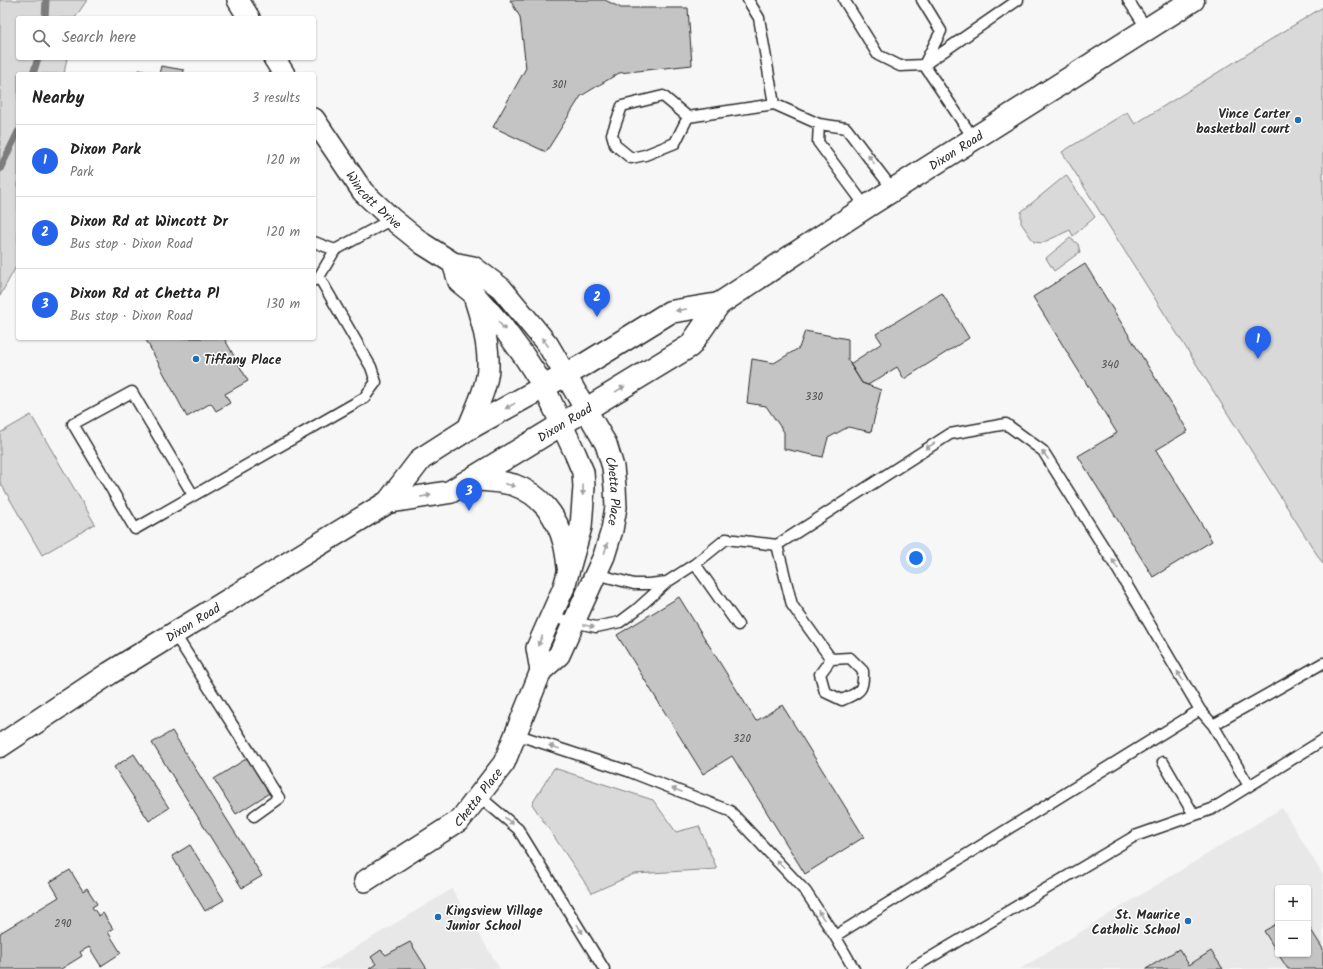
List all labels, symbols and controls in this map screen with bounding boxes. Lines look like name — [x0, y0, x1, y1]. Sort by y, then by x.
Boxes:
search box — [16, 16, 316, 60]
text: Search here — [62, 26, 136, 50]
icon: search — [30, 27, 52, 49]
house number: 301 — [551, 76, 567, 94]
text: Nearby — [32, 85, 84, 112]
text: 3 results — [252, 88, 300, 109]
place label: Vince Carter basketball court — [1196, 104, 1291, 140]
marker: Vince Carter basketball court — [1293, 115, 1303, 125]
street label: Dixon Road — [925, 126, 988, 177]
text: Dixon Park — [70, 138, 141, 162]
text: 1 — [43, 150, 47, 171]
text: 120 m — [266, 150, 300, 171]
one-way arrow — [866, 154, 875, 165]
text: Park — [70, 162, 94, 183]
street label: Wincott Drive — [340, 167, 406, 235]
text: Dixon Rd at Wincott Dr — [70, 210, 228, 234]
text: 2 — [41, 222, 49, 243]
text: 120 m — [266, 222, 300, 243]
text: Bus stop · Dixon Road — [70, 234, 193, 255]
text: Dixon Rd at Chetta Pl — [70, 282, 219, 306]
pin: 2 — [584, 284, 610, 317]
text: 3 — [41, 294, 49, 315]
text: 130 m — [266, 294, 300, 315]
text: Bus stop · Dixon Road — [70, 306, 193, 327]
one-way arrow — [675, 307, 687, 313]
one-way arrow — [497, 320, 506, 331]
pin: 1 — [1245, 326, 1271, 359]
one-way arrow — [541, 336, 549, 347]
place label: Tiffany Place — [204, 350, 282, 371]
marker: Tiffany Place — [191, 354, 201, 364]
house number: 340 — [1101, 356, 1119, 374]
one-way arrow — [615, 385, 625, 393]
house number: 330 — [805, 388, 824, 406]
street label: Dixon Road — [534, 398, 597, 448]
one-way arrow — [504, 402, 516, 409]
one-way arrow — [924, 443, 936, 450]
one-way arrow — [1040, 449, 1049, 460]
street label: Chetta Place — [598, 454, 625, 527]
pin: 3 — [456, 478, 482, 511]
one-way arrow — [503, 482, 516, 488]
one-way arrow — [580, 484, 586, 497]
one-way arrow — [420, 493, 432, 499]
one-way arrow — [603, 541, 609, 553]
your location — [906, 548, 926, 568]
one-way arrow — [1111, 558, 1118, 570]
street label: Dixon Road — [162, 598, 225, 648]
one-way arrow — [583, 623, 595, 629]
one-way arrow — [537, 635, 543, 646]
one-way arrow — [1177, 670, 1184, 682]
house number: 320 — [733, 730, 752, 748]
one-way arrow — [548, 743, 560, 749]
street label: Chetta Place — [450, 764, 509, 833]
one-way arrow — [671, 786, 683, 792]
one-way arrow — [503, 816, 514, 825]
one-way arrow — [775, 859, 785, 869]
map controls — [1275, 885, 1311, 957]
button: + — [1275, 885, 1311, 921]
place label: Kingsview Village Junior School — [446, 901, 543, 937]
place label: St. Maurice Catholic School — [1092, 905, 1181, 941]
one-way arrow — [817, 909, 824, 920]
marker: Kingsview Village Junior School — [433, 912, 443, 922]
house number: 290 — [54, 915, 72, 933]
marker: St. Maurice Catholic School — [1183, 916, 1193, 926]
button: − — [1275, 921, 1311, 957]
one-way arrow — [576, 923, 583, 935]

